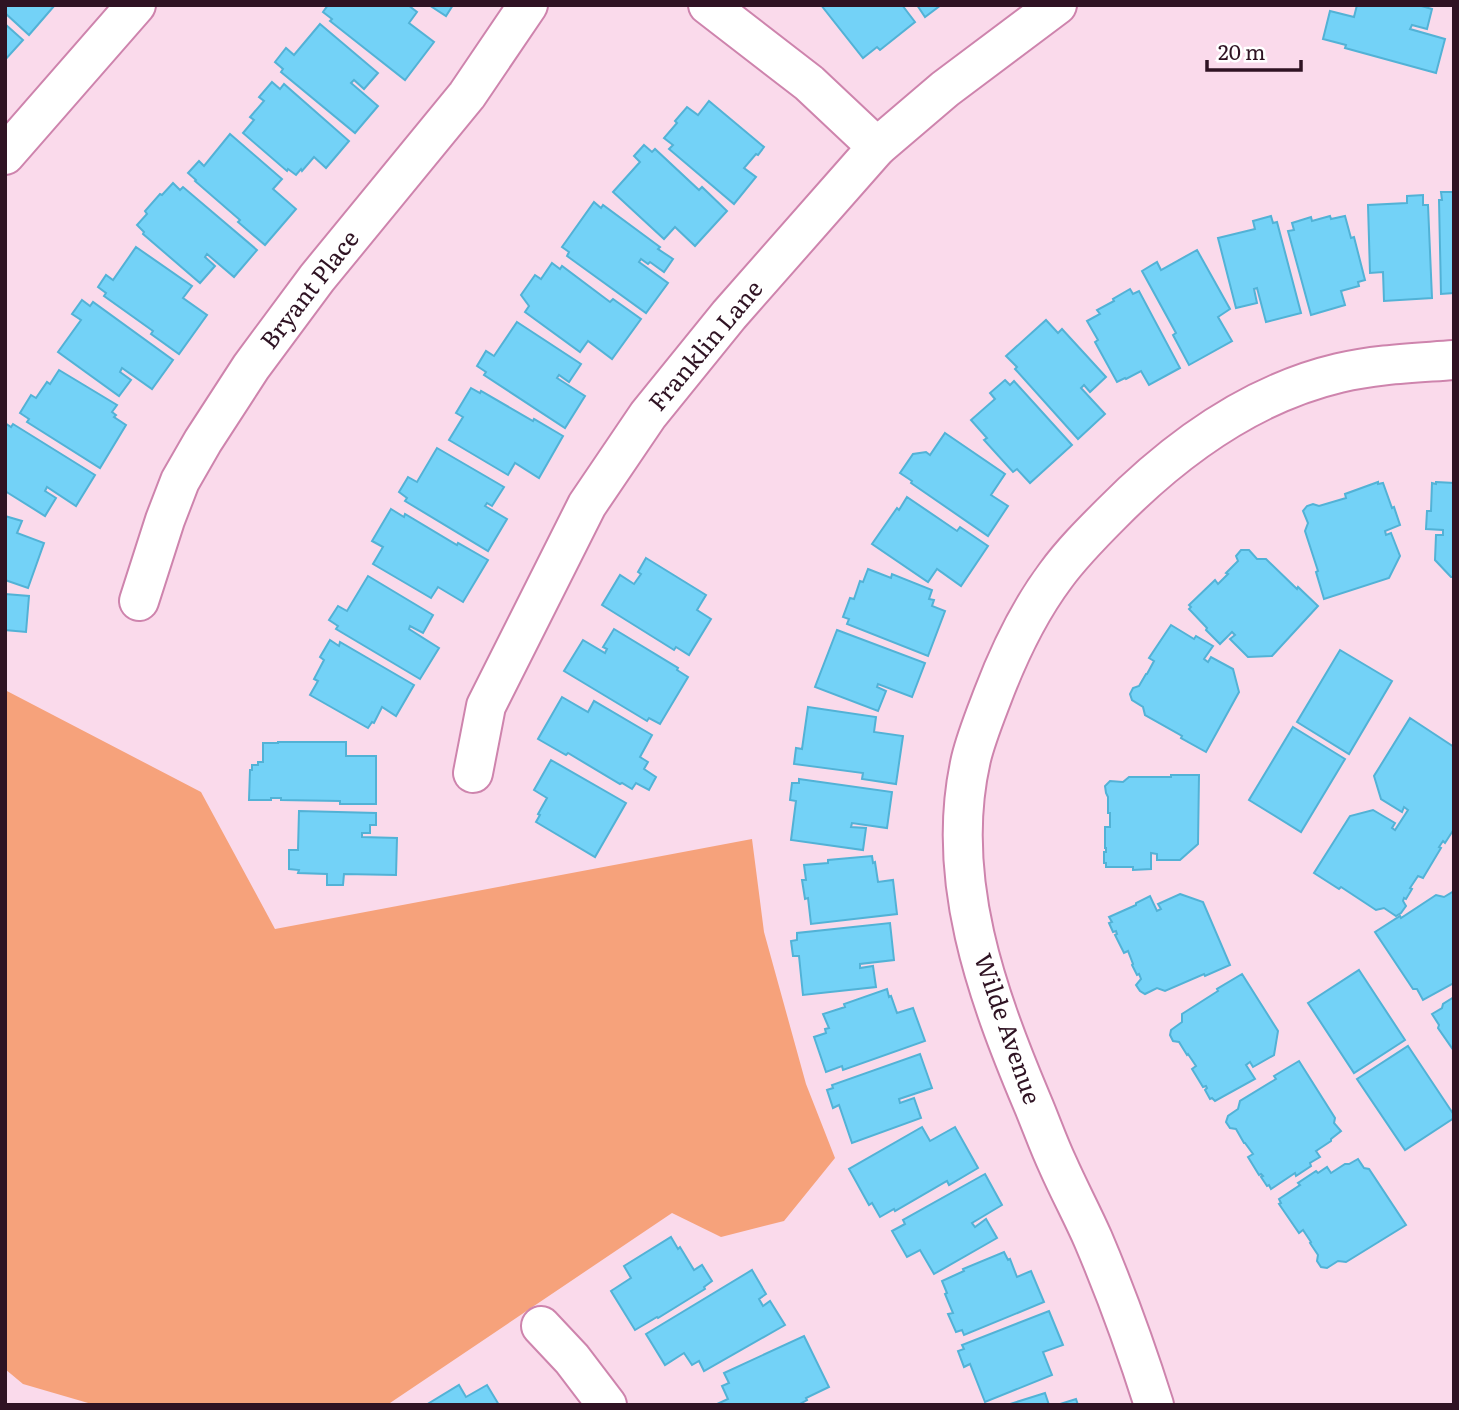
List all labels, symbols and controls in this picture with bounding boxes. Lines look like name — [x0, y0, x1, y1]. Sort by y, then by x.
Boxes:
scale bar — [1207, 28, 1302, 72]
text: 20 m — [1218, 35, 1265, 66]
street label: Bryant Place — [250, 221, 366, 355]
street label: Franklin Lane — [639, 271, 769, 418]
street label: Wilde Avenue — [967, 948, 1052, 1108]

